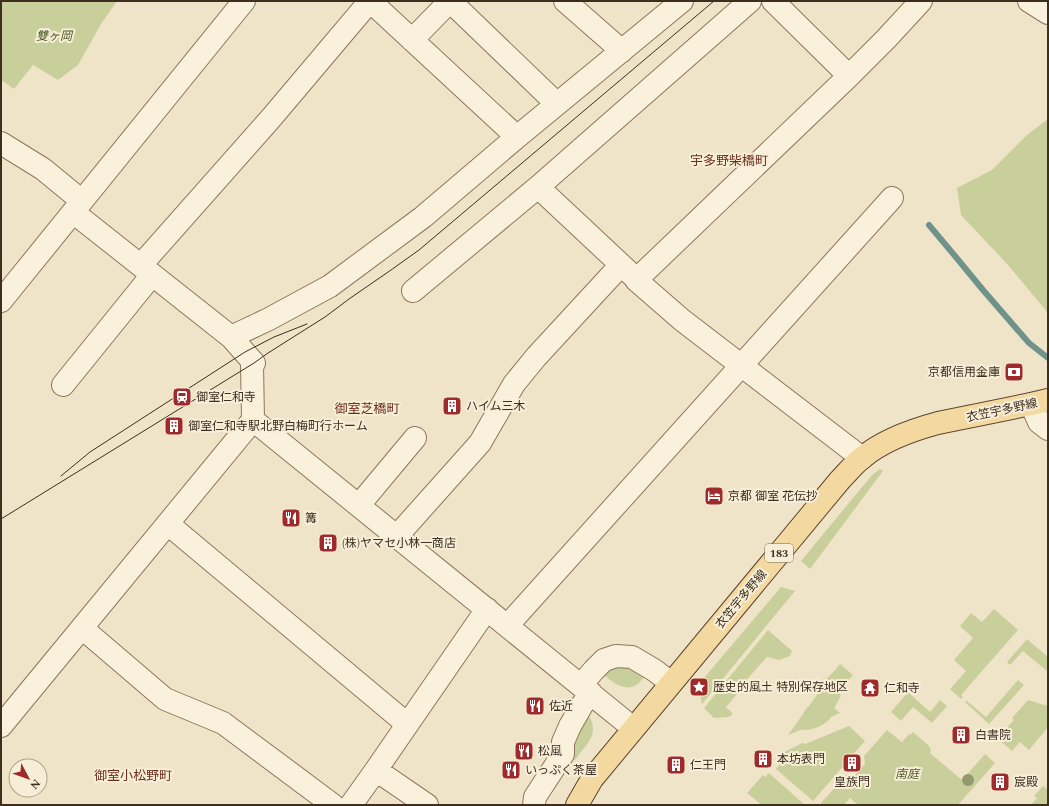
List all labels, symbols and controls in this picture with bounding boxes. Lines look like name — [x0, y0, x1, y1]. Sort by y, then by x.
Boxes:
park label: 雙ヶ岡 — [36, 27, 74, 46]
district label: 宇多野柴橋町 — [690, 151, 768, 171]
bank icon: 京都信用金庫 — [1003, 361, 1025, 383]
place label: 京都信用金庫 — [928, 363, 1000, 382]
station icon: 御室仁和寺 — [171, 386, 193, 408]
place label: 御室仁和寺 — [196, 388, 256, 407]
street label: 衣笠宇多野線 — [965, 394, 1039, 427]
building icon: ハイム三木 — [441, 395, 463, 417]
place label: ハイム三木 — [466, 397, 526, 416]
district label: 御室芝橋町 — [334, 399, 400, 419]
building icon: 御室仁和寺駅北野白梅町行ホーム — [163, 415, 185, 437]
place label: 御室仁和寺駅北野白梅町行ホーム — [188, 417, 368, 436]
hotel icon: 京都 御室 花伝抄 — [703, 485, 725, 507]
place label: 京都 御室 花伝抄 — [728, 487, 818, 506]
restaurant icon: 篝 — [280, 507, 302, 529]
place label: 篝 — [305, 509, 317, 528]
building icon: (株)ヤマセ小林一商店 — [317, 532, 339, 554]
place label: (株)ヤマセ小林一商店 — [342, 534, 456, 553]
road number: 183 — [765, 544, 793, 562]
street label: 衣笠宇多野線 — [711, 566, 772, 633]
place icon: 歴史的風土 特別保存地区 — [688, 676, 710, 698]
temple icon: 仁和寺 — [859, 677, 881, 699]
place label: 歴史的風土 特別保存地区 — [713, 678, 848, 697]
place label: 仁和寺 — [884, 679, 920, 698]
restaurant icon: 佐近 — [524, 695, 546, 717]
place label: 佐近 — [549, 697, 573, 716]
building icon: 白書院 — [950, 724, 972, 746]
place label: 白書院 — [975, 726, 1011, 745]
restaurant icon: 松風 — [513, 740, 535, 762]
place label: 松風 — [538, 742, 562, 761]
building icon: 本坊表門 — [752, 748, 774, 770]
place label: 本坊表門 — [777, 750, 825, 769]
building icon: 皇族門 — [841, 752, 863, 774]
building icon: 仁王門 — [665, 754, 687, 776]
place label: 仁王門 — [690, 756, 726, 775]
north arrow — [8, 758, 48, 798]
restaurant icon: いっぷく茶屋 — [500, 759, 522, 781]
place label: いっぷく茶屋 — [525, 761, 597, 780]
park label: 南庭 — [895, 765, 921, 784]
district label: 御室小松野町 — [94, 766, 172, 786]
building icon: 宸殿 — [989, 771, 1011, 793]
place label: 皇族門 — [834, 773, 870, 792]
place label: 宸殿 — [1014, 773, 1038, 792]
text: N — [26, 775, 45, 793]

